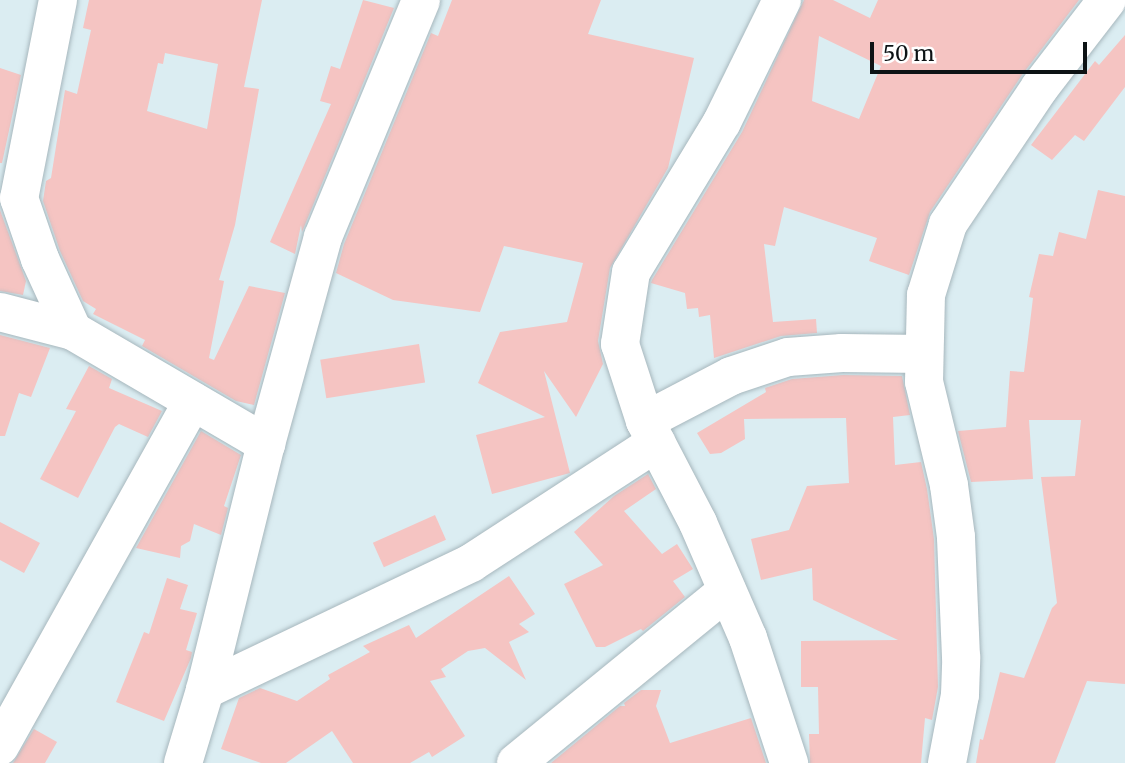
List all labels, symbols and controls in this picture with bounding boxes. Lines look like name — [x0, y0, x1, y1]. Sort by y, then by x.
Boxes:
scale bar — [873, 28, 1090, 72]
text: 50 m — [883, 40, 934, 67]

